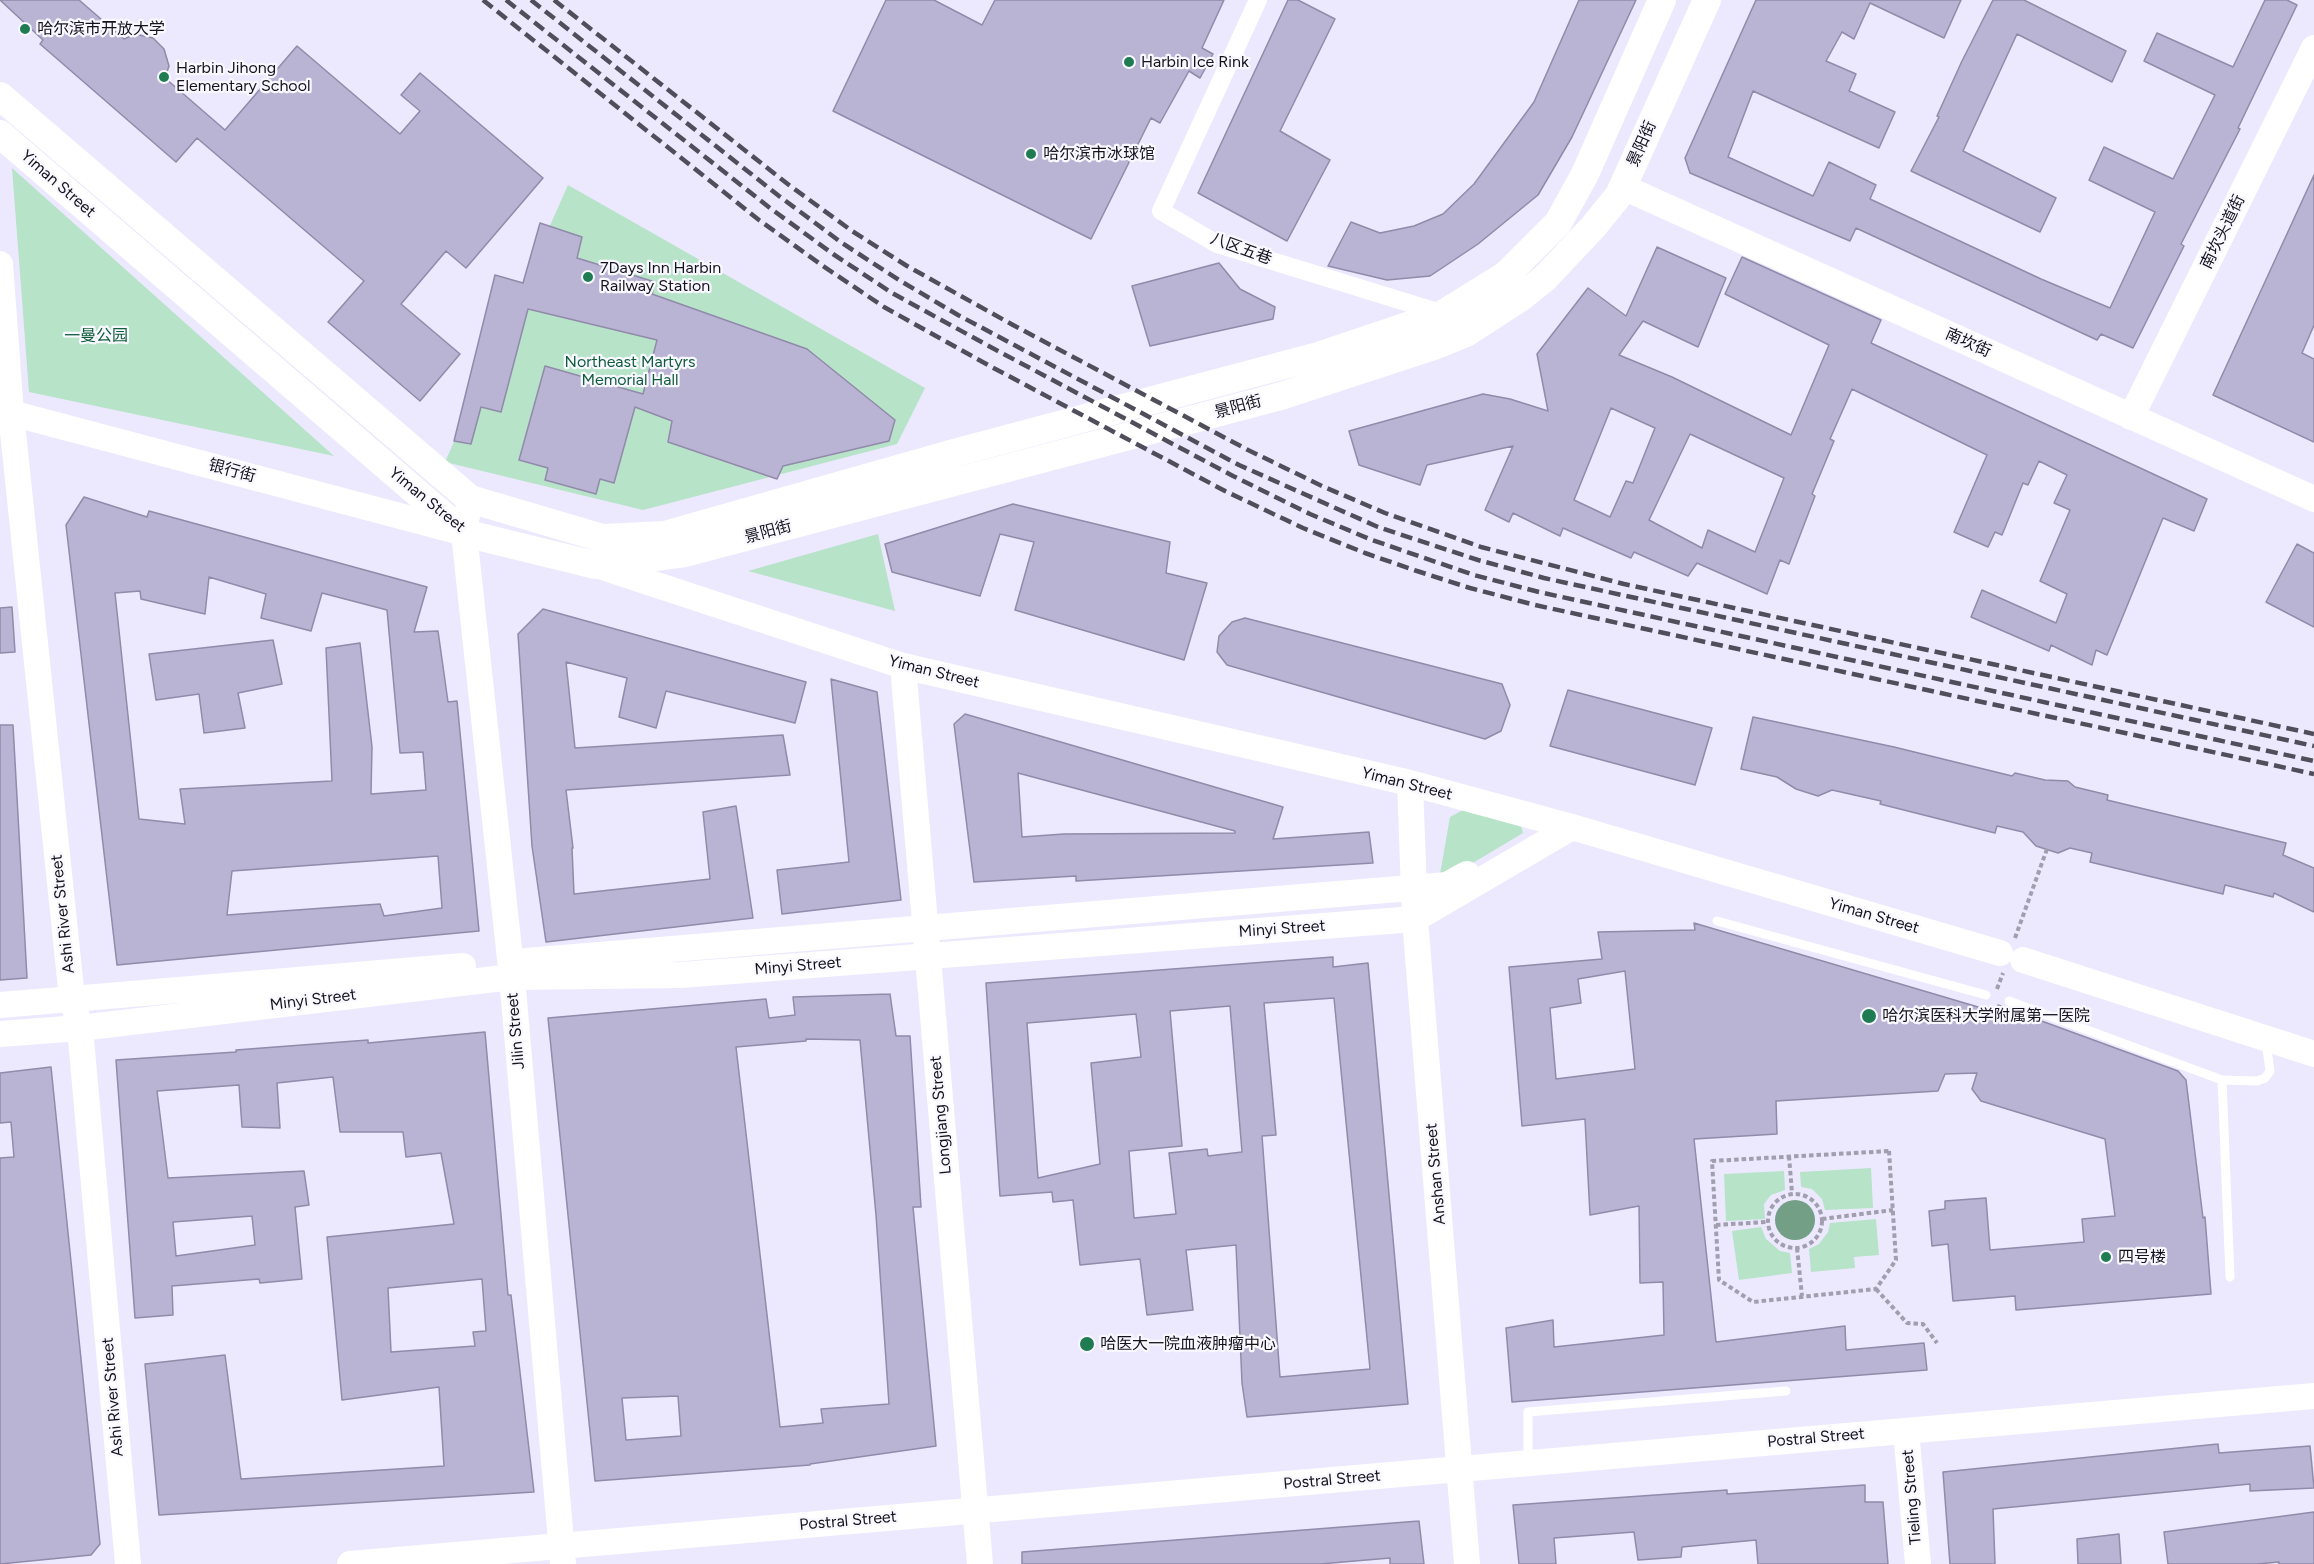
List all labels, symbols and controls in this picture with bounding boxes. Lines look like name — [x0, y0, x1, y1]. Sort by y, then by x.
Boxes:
place label: 哈尔滨市开放大学 — [37, 19, 165, 39]
marker: 哈尔滨市开放大学 — [18, 22, 32, 36]
place label: Harbin Ice Rink — [1141, 52, 1249, 72]
marker: Harbin Ice Rink — [1122, 55, 1136, 69]
place label: Harbin Jihong Elementary School — [176, 58, 310, 96]
marker: Harbin Jihong Elementary School — [157, 70, 171, 84]
street label: 景阳街 — [1623, 118, 1661, 170]
place label: 哈尔滨市冰球馆 — [1043, 144, 1155, 164]
street label: Yiman Street — [17, 146, 99, 222]
marker: 哈尔滨市冰球馆 — [1024, 147, 1038, 161]
street label: 南坎头道街 — [2197, 192, 2249, 272]
street label: 八区五巷 — [1208, 229, 1274, 269]
place label: 7Days Inn Harbin Railway Station — [600, 258, 721, 296]
marker: 7Days Inn Harbin Railway Station — [581, 270, 595, 284]
street label: 南坎街 — [1942, 324, 1994, 362]
park label: 一曼公园 — [64, 326, 128, 346]
park label: Northeast Martyrs Memorial Hall — [565, 352, 695, 390]
street label: 景阳街 — [1212, 392, 1264, 422]
street label: 银行街 — [206, 456, 258, 486]
street label: Yiman Street — [385, 463, 469, 537]
street label: 景阳街 — [742, 517, 794, 547]
street label: Yiman Street — [887, 651, 981, 693]
street label: Yiman Street — [1360, 763, 1454, 805]
street label: Ashi River Street — [47, 854, 79, 974]
street label: Yiman Street — [1827, 894, 1921, 938]
street label: Minyi Street — [1238, 916, 1326, 942]
street label: Minyi Street — [754, 953, 842, 979]
street label: Minyi Street — [269, 985, 357, 1015]
street label: Jilin Street — [503, 992, 529, 1070]
place label: 哈尔滨医科大学附属第一医院 — [1882, 1006, 2090, 1026]
marker: 哈尔滨医科大学附属第一医院 — [1860, 1007, 1878, 1025]
street label: Longjiang Street — [926, 1055, 956, 1175]
street label: Anshan Street — [1422, 1122, 1450, 1226]
place label: 四号楼 — [2118, 1247, 2166, 1267]
marker: 四号楼 — [2099, 1250, 2113, 1264]
place label: 哈医大一院血液肿瘤中心 — [1100, 1334, 1276, 1354]
marker: 哈医大一院血液肿瘤中心 — [1078, 1335, 1096, 1353]
street label: Ashi River Street — [98, 1337, 128, 1457]
street label: Postral Street — [1766, 1424, 1866, 1452]
street label: Tieling Street — [1898, 1449, 1926, 1545]
street label: Postral Street — [1282, 1466, 1382, 1494]
street label: Postral Street — [798, 1507, 898, 1535]

